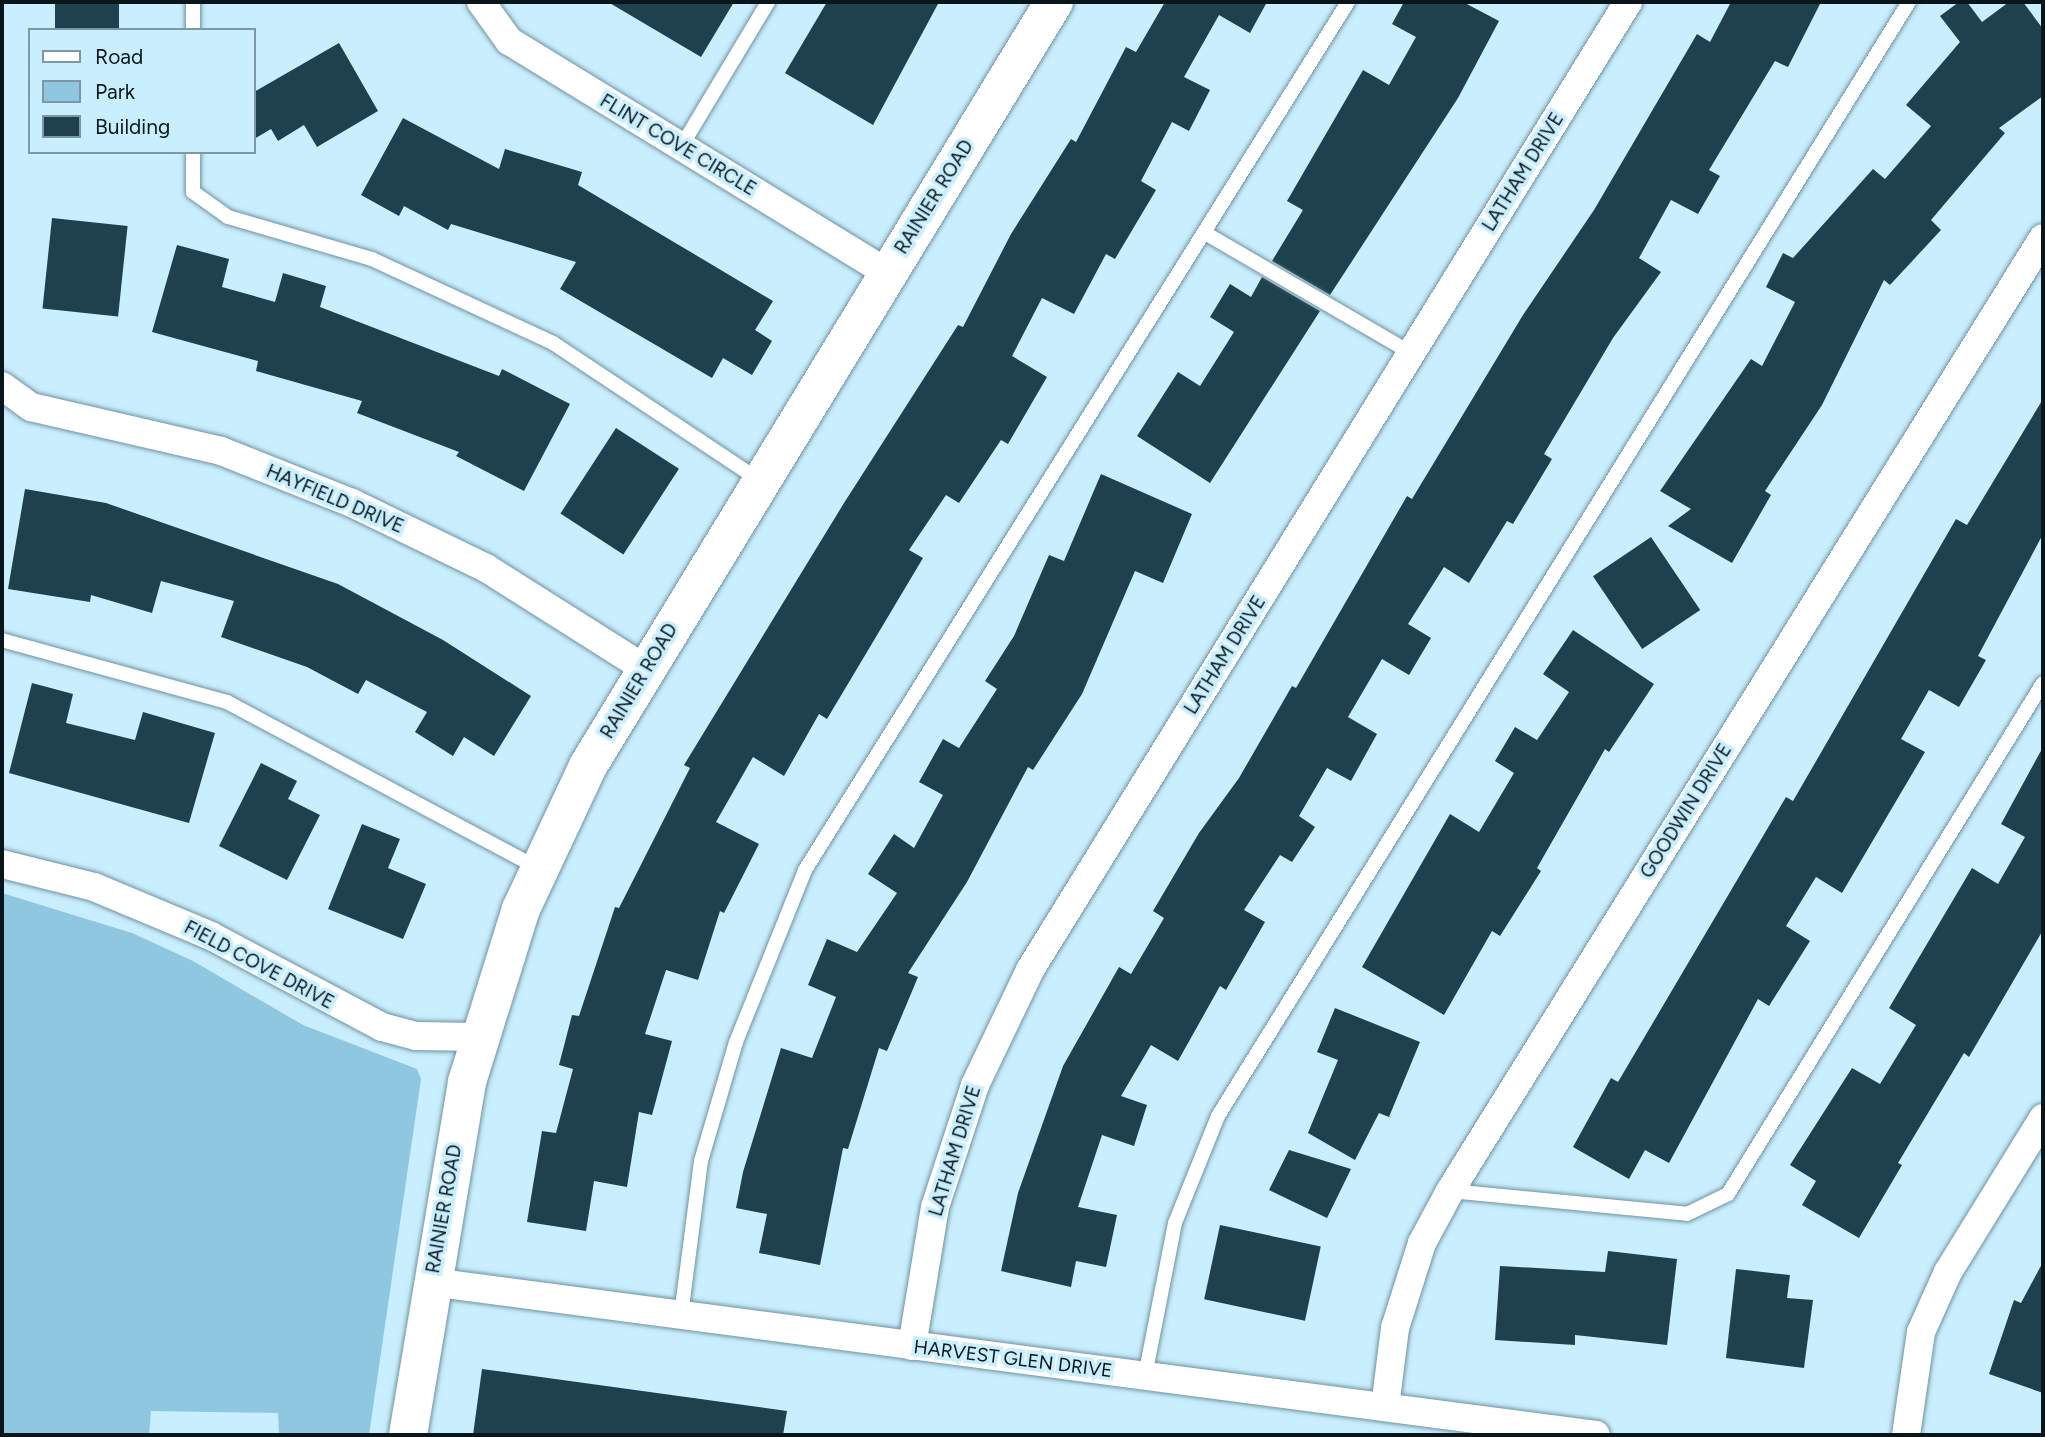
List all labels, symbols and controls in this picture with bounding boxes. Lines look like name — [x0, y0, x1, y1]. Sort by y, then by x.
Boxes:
legend — [28, 28, 256, 154]
text: Road — [95, 44, 143, 69]
text: Park — [95, 79, 135, 104]
street label: FLINT COVE CIRCLE — [596, 89, 760, 201]
street label: LATHAM DRIVE — [1477, 109, 1569, 235]
text: Building — [95, 114, 170, 139]
street label: RAINIER ROAD — [890, 136, 978, 258]
street label: HAYFIELD DRIVE — [263, 460, 407, 538]
street label: LATHAM DRIVE — [1179, 592, 1271, 718]
street label: RAINIER ROAD — [596, 619, 682, 743]
street label: GOODWIN DRIVE — [1635, 740, 1737, 882]
street label: FIELD COVE DRIVE — [180, 916, 338, 1014]
street label: LATHAM DRIVE — [924, 1083, 986, 1219]
street label: RAINIER ROAD — [421, 1143, 467, 1275]
street label: HARVEST GLEN DRIVE — [912, 1336, 1114, 1382]

